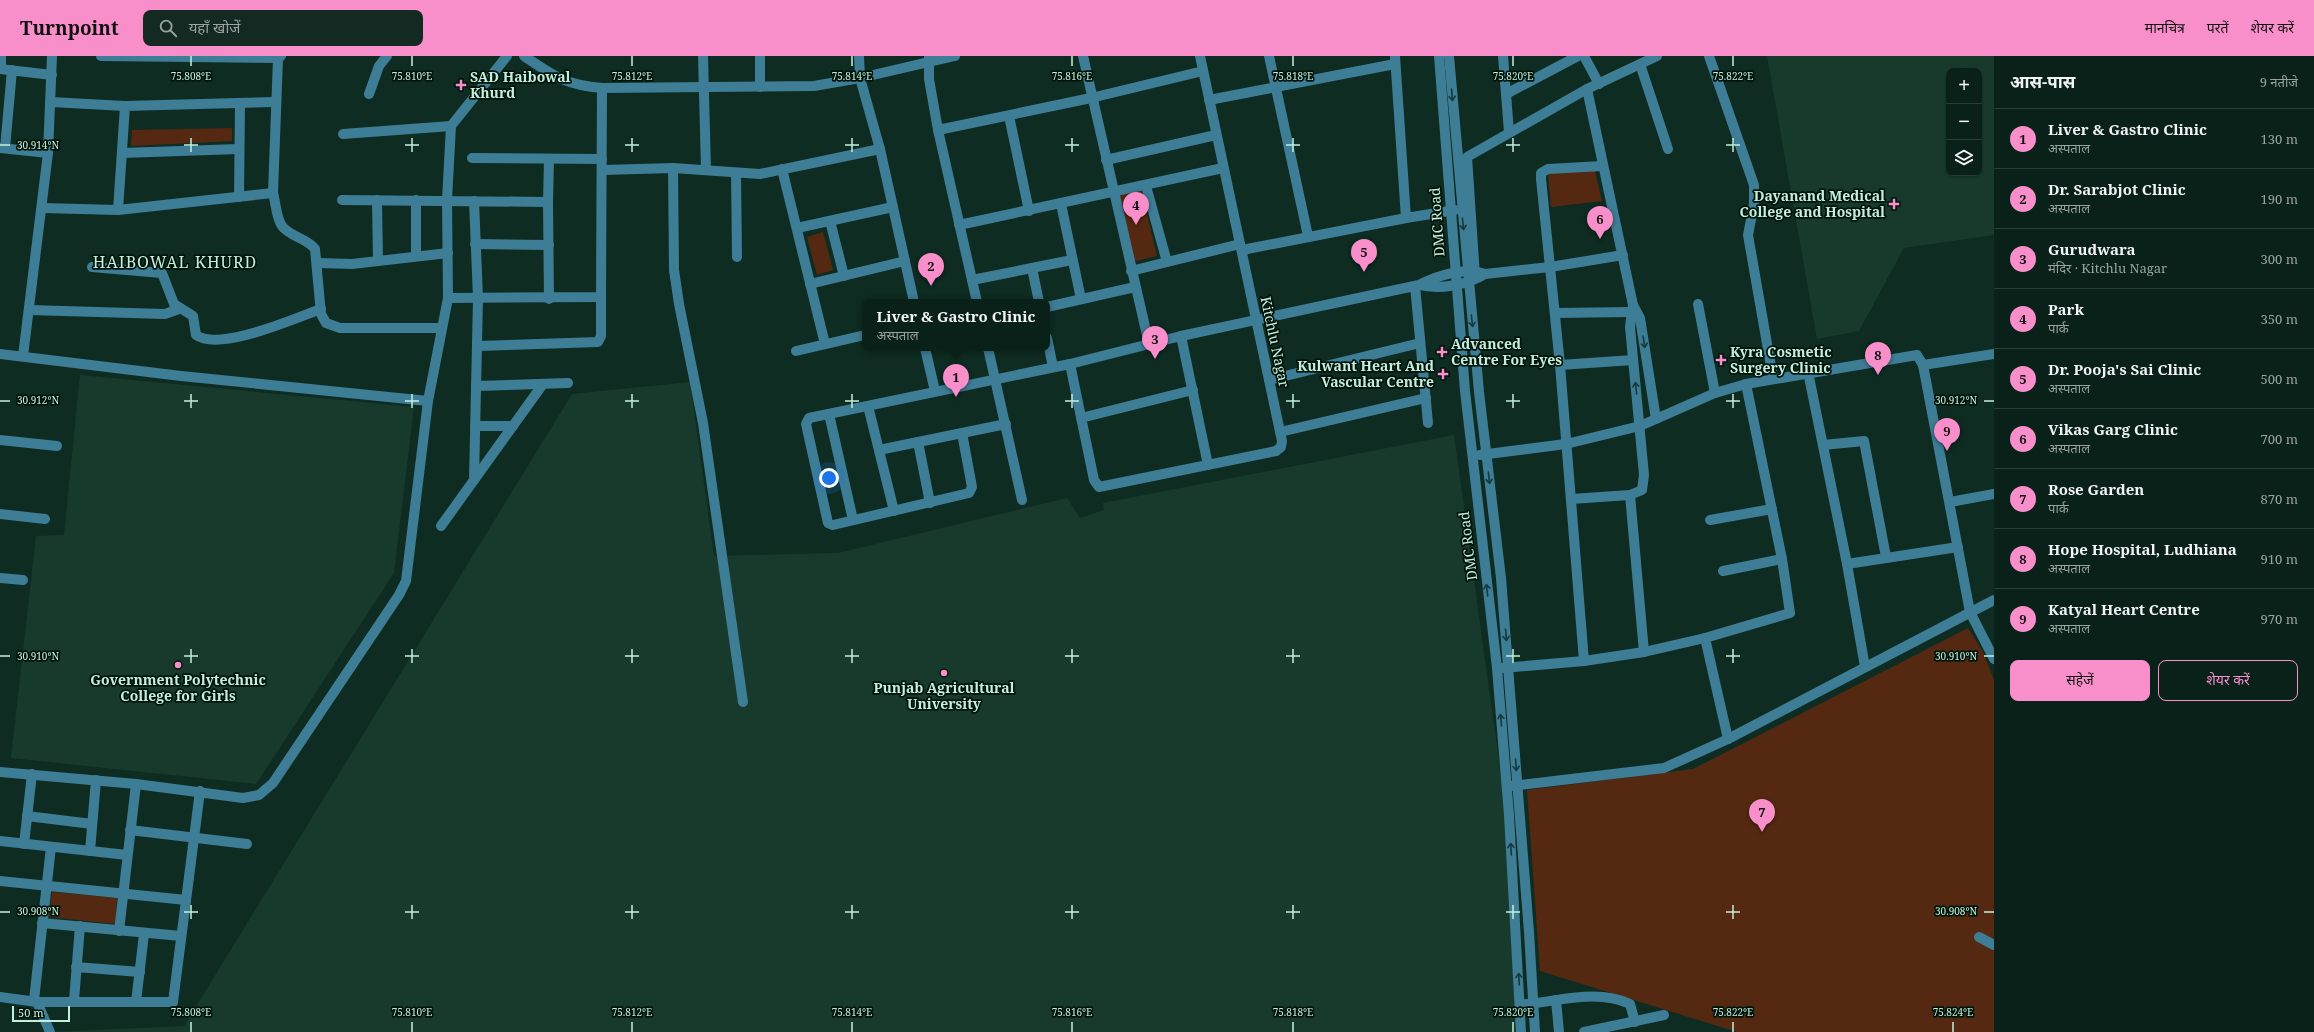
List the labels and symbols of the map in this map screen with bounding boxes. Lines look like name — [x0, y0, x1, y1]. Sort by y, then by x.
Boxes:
place label: SAD Haibowal Khurd — [470, 67, 571, 102]
text: 75.808°E — [171, 69, 211, 83]
text: 75.810°E — [392, 69, 432, 83]
text: 75.812°E — [612, 69, 652, 83]
text: 75.814°E — [832, 69, 872, 83]
text: 75.816°E — [1052, 69, 1092, 83]
text: 75.818°E — [1273, 69, 1313, 83]
text: 75.820°E — [1493, 69, 1533, 83]
text: 75.822°E — [1713, 69, 1753, 83]
marker: SAD Haibowal Khurd — [455, 79, 467, 91]
one-way arrow — [1449, 88, 1456, 101]
text: 30.914°N — [17, 138, 59, 152]
street label: DMC Road — [1425, 186, 1448, 257]
place label: Dayanand Medical College and Hospital — [1739, 186, 1885, 221]
pin: 4 — [1123, 192, 1149, 225]
marker: Dayanand Medical College and Hospital — [1888, 198, 1900, 210]
pin: 6 — [1587, 206, 1613, 239]
one-way arrow — [1459, 217, 1466, 230]
pin: 5 — [1351, 239, 1377, 272]
district label: HAIBOWAL KHURD — [93, 251, 257, 273]
pin: 2 — [918, 253, 944, 286]
street label: Kitchlu Nagar — [1257, 295, 1294, 389]
one-way arrow — [1468, 314, 1475, 327]
pin: 3 — [1142, 326, 1168, 359]
place label: Advanced Centre For Eyes — [1451, 334, 1562, 369]
one-way arrow — [1640, 335, 1648, 348]
place label: Kyra Cosmetic Surgery Clinic — [1730, 342, 1832, 377]
pin: 8 — [1865, 342, 1891, 375]
marker: Advanced Centre For Eyes — [1436, 346, 1448, 358]
marker: Kyra Cosmetic Surgery Clinic — [1715, 354, 1727, 366]
place label: Kulwant Heart And Vascular Centre — [1297, 356, 1434, 391]
pin: 1 — [943, 364, 969, 397]
marker: Kulwant Heart And Vascular Centre — [1437, 368, 1449, 380]
one-way arrow — [1632, 382, 1639, 395]
text: 30.912°N — [17, 393, 59, 407]
text: 30.912°N — [1935, 393, 1977, 407]
pin: 9 — [1934, 418, 1960, 451]
your location — [819, 468, 839, 488]
one-way arrow — [1485, 471, 1493, 484]
street label: DMC Road — [1454, 510, 1481, 582]
one-way arrow — [1484, 584, 1491, 597]
one-way arrow — [1502, 628, 1509, 641]
text: 30.910°N — [17, 649, 59, 663]
text: 30.910°N — [1935, 649, 1977, 663]
marker: Government Polytechnic College for Girls — [173, 660, 183, 670]
marker: Punjab Agricultural University — [939, 668, 949, 678]
place label: Government Polytechnic College for Girls — [90, 670, 266, 705]
place label: Punjab Agricultural University — [874, 678, 1015, 713]
one-way arrow — [1497, 714, 1505, 727]
one-way arrow — [1512, 758, 1520, 771]
pin: 7 — [1749, 799, 1775, 832]
one-way arrow — [1507, 843, 1514, 856]
text: 30.908°N — [17, 904, 59, 918]
text: 30.908°N — [1935, 904, 1977, 918]
one-way arrow — [1515, 973, 1522, 986]
scale bar — [12, 1004, 70, 1023]
text: 75.808°E — [171, 1005, 211, 1019]
text: 75.810°E — [392, 1005, 432, 1019]
text: 75.812°E — [612, 1005, 652, 1019]
text: 75.814°E — [832, 1005, 872, 1019]
text: 75.816°E — [1052, 1005, 1092, 1019]
text: 75.818°E — [1273, 1005, 1313, 1019]
text: 75.820°E — [1493, 1005, 1533, 1019]
text: 75.822°E — [1713, 1005, 1753, 1019]
text: 75.824°E — [1933, 1005, 1973, 1019]

